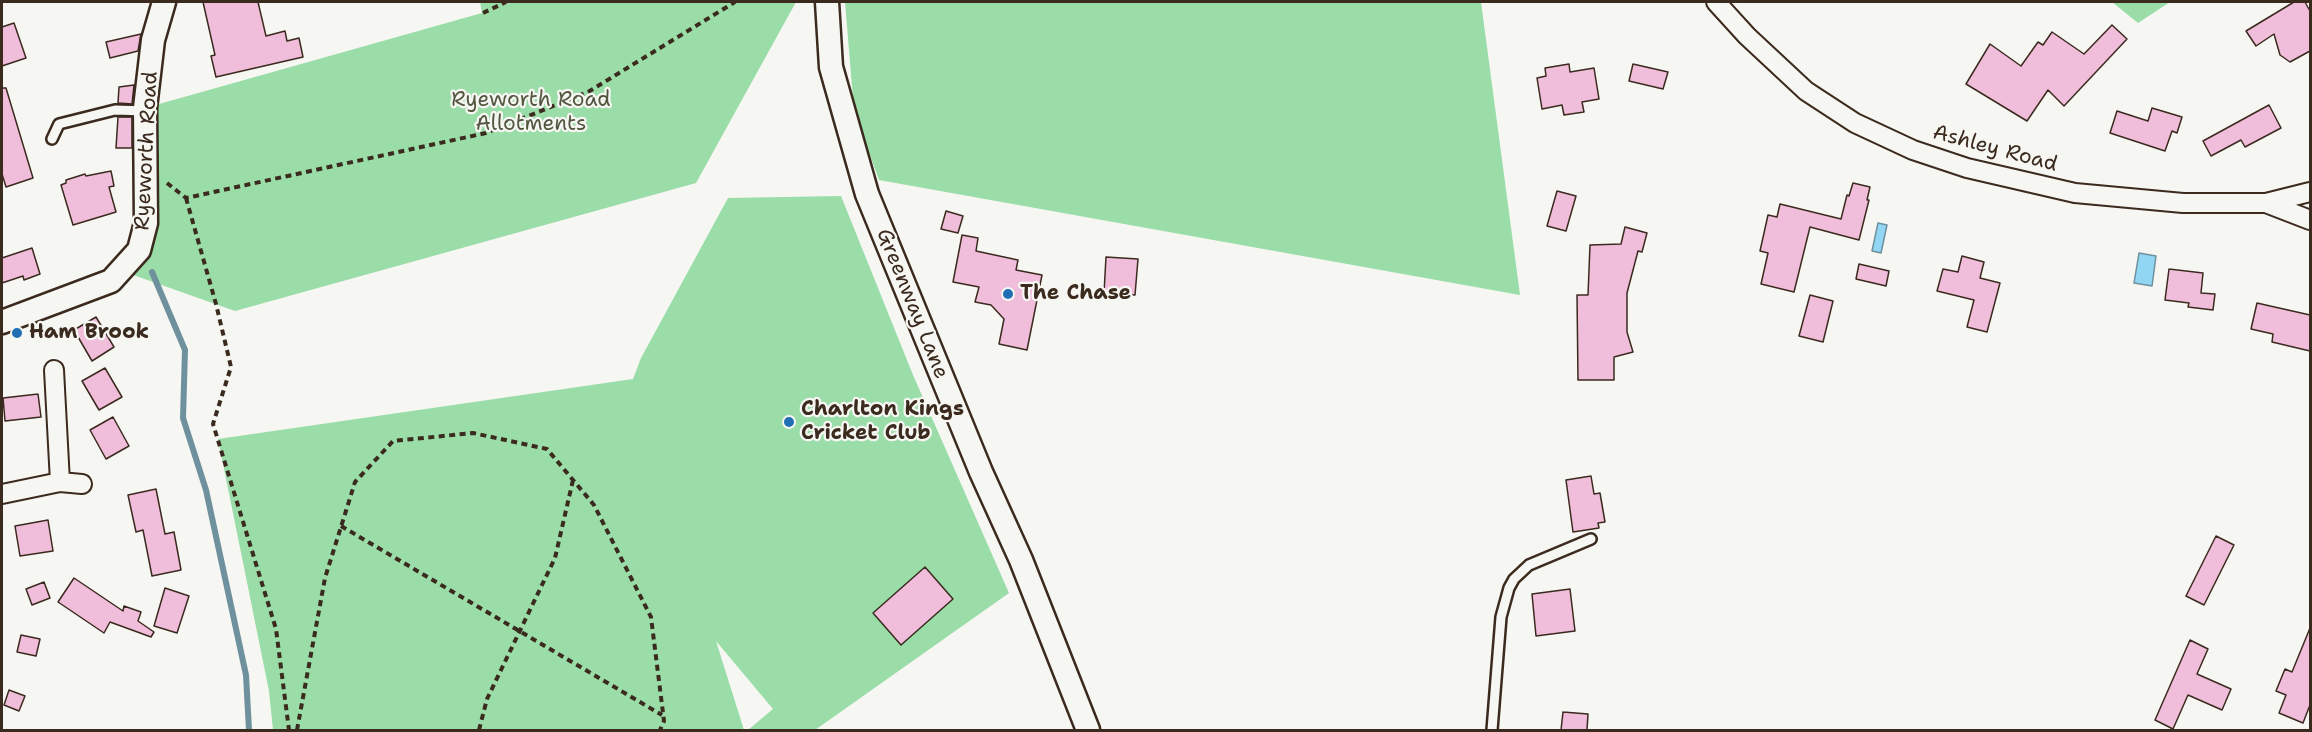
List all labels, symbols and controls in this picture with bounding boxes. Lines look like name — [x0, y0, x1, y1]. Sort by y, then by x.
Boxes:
street label: Ryeworth Road — [130, 71, 164, 231]
park label: Ryeworth Road Allotments — [451, 88, 611, 138]
street label: Ashley Road — [1930, 120, 2060, 178]
street label: Greenway Lane — [870, 225, 954, 383]
place label: The Chase — [1020, 281, 1131, 307]
marker: The Chase — [1001, 287, 1015, 301]
place label: Ham Brook — [29, 320, 149, 346]
marker: Ham Brook — [10, 326, 24, 340]
place label: Charlton Kings Cricket Club — [801, 397, 964, 447]
marker: Charlton Kings Cricket Club — [782, 415, 796, 429]

